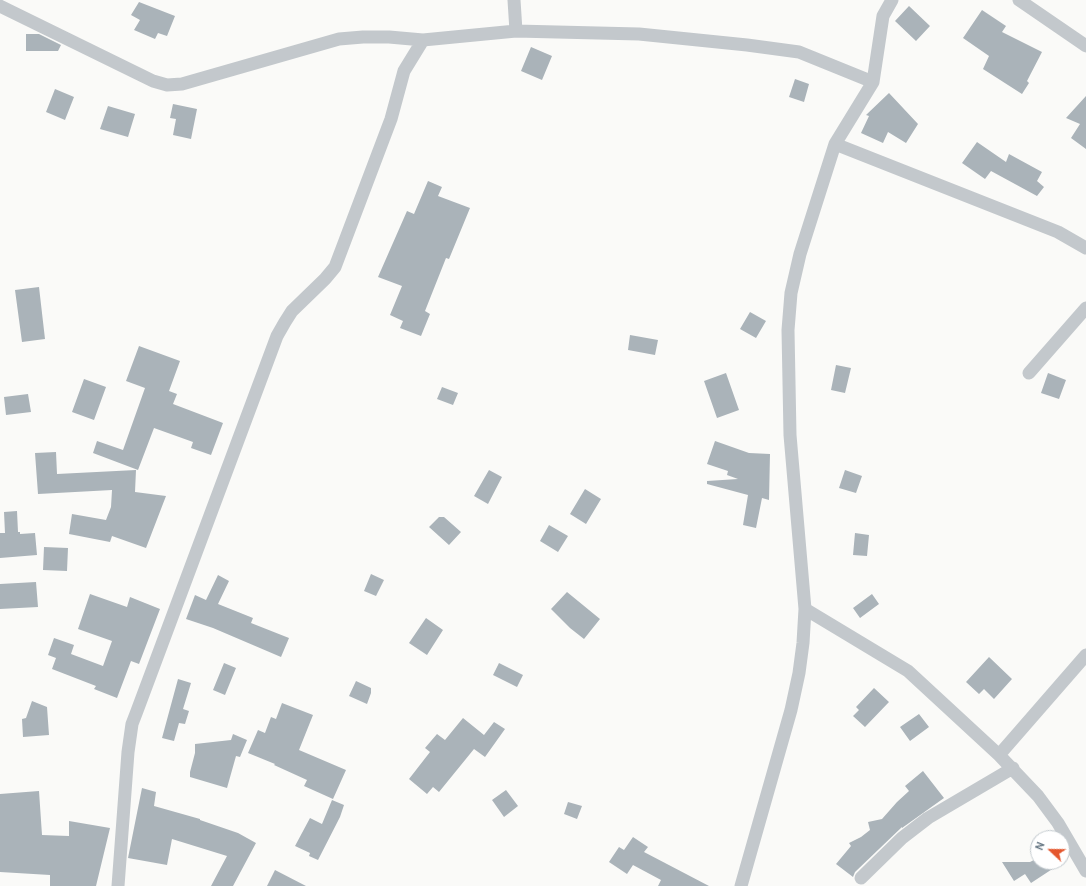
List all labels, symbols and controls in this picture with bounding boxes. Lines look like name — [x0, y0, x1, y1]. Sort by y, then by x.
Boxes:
north arrow — [1030, 830, 1070, 870]
text: N — [1032, 840, 1048, 852]

